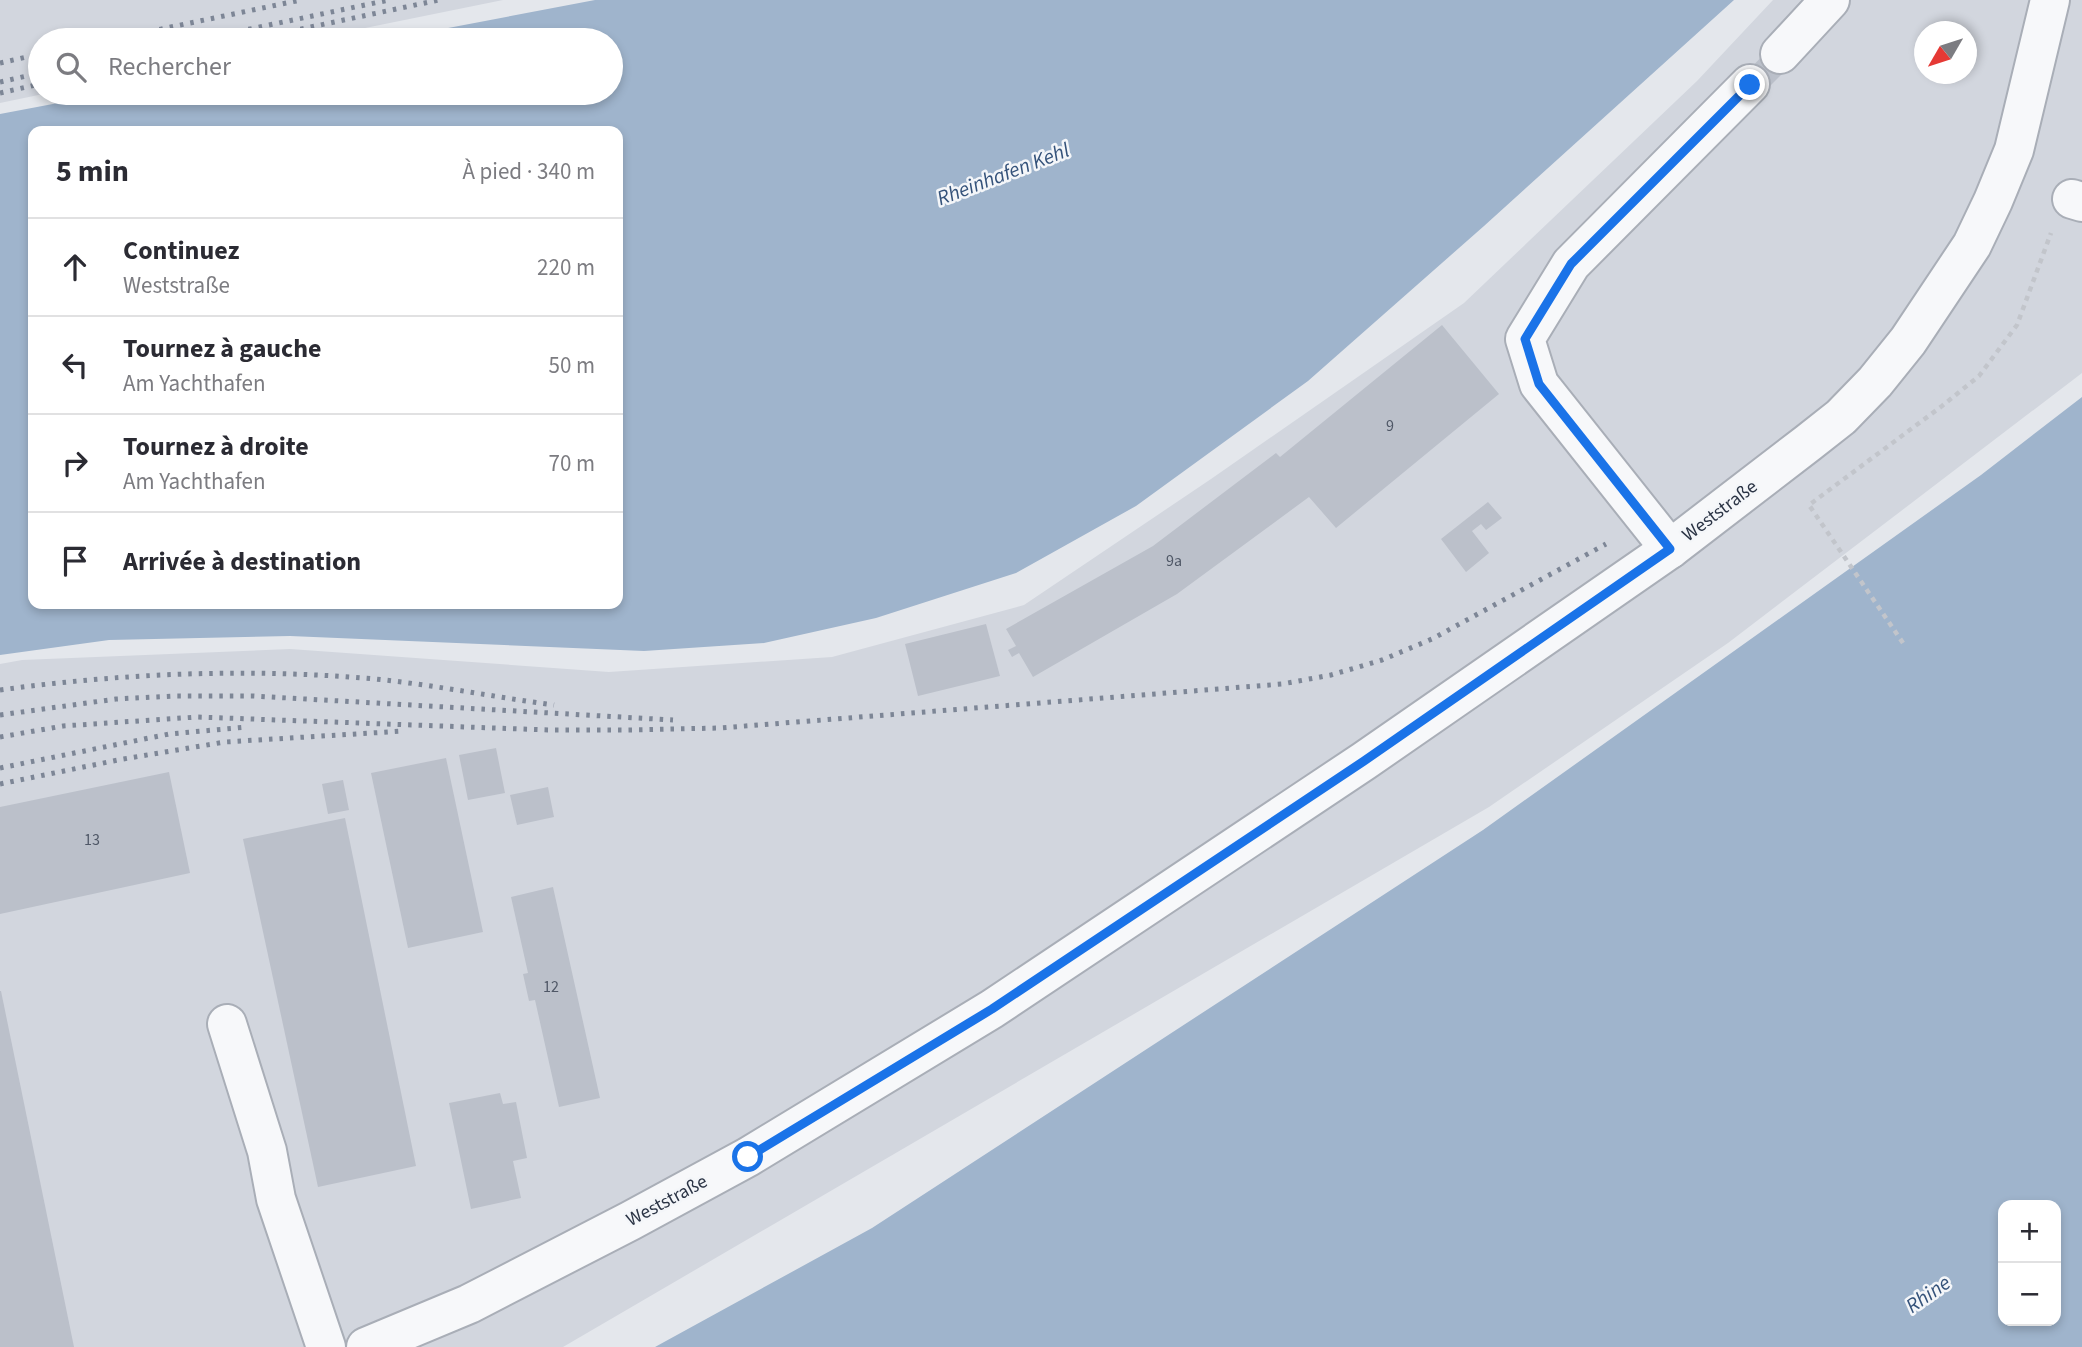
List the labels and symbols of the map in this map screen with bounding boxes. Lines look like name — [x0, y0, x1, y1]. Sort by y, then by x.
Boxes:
north arrow — [1914, 21, 1977, 84]
route end — [1734, 69, 1765, 100]
water label: Rheinhafen Kehl — [932, 135, 1074, 213]
house number: 9 — [1386, 415, 1394, 437]
street label: Weststraße — [1677, 474, 1763, 548]
house number: 9a — [1166, 550, 1182, 572]
house number: 13 — [84, 829, 100, 851]
house number: 12 — [543, 976, 559, 998]
route start — [732, 1141, 763, 1172]
street label: Weststraße — [622, 1168, 712, 1234]
water label: Rhine — [1899, 1268, 1957, 1320]

